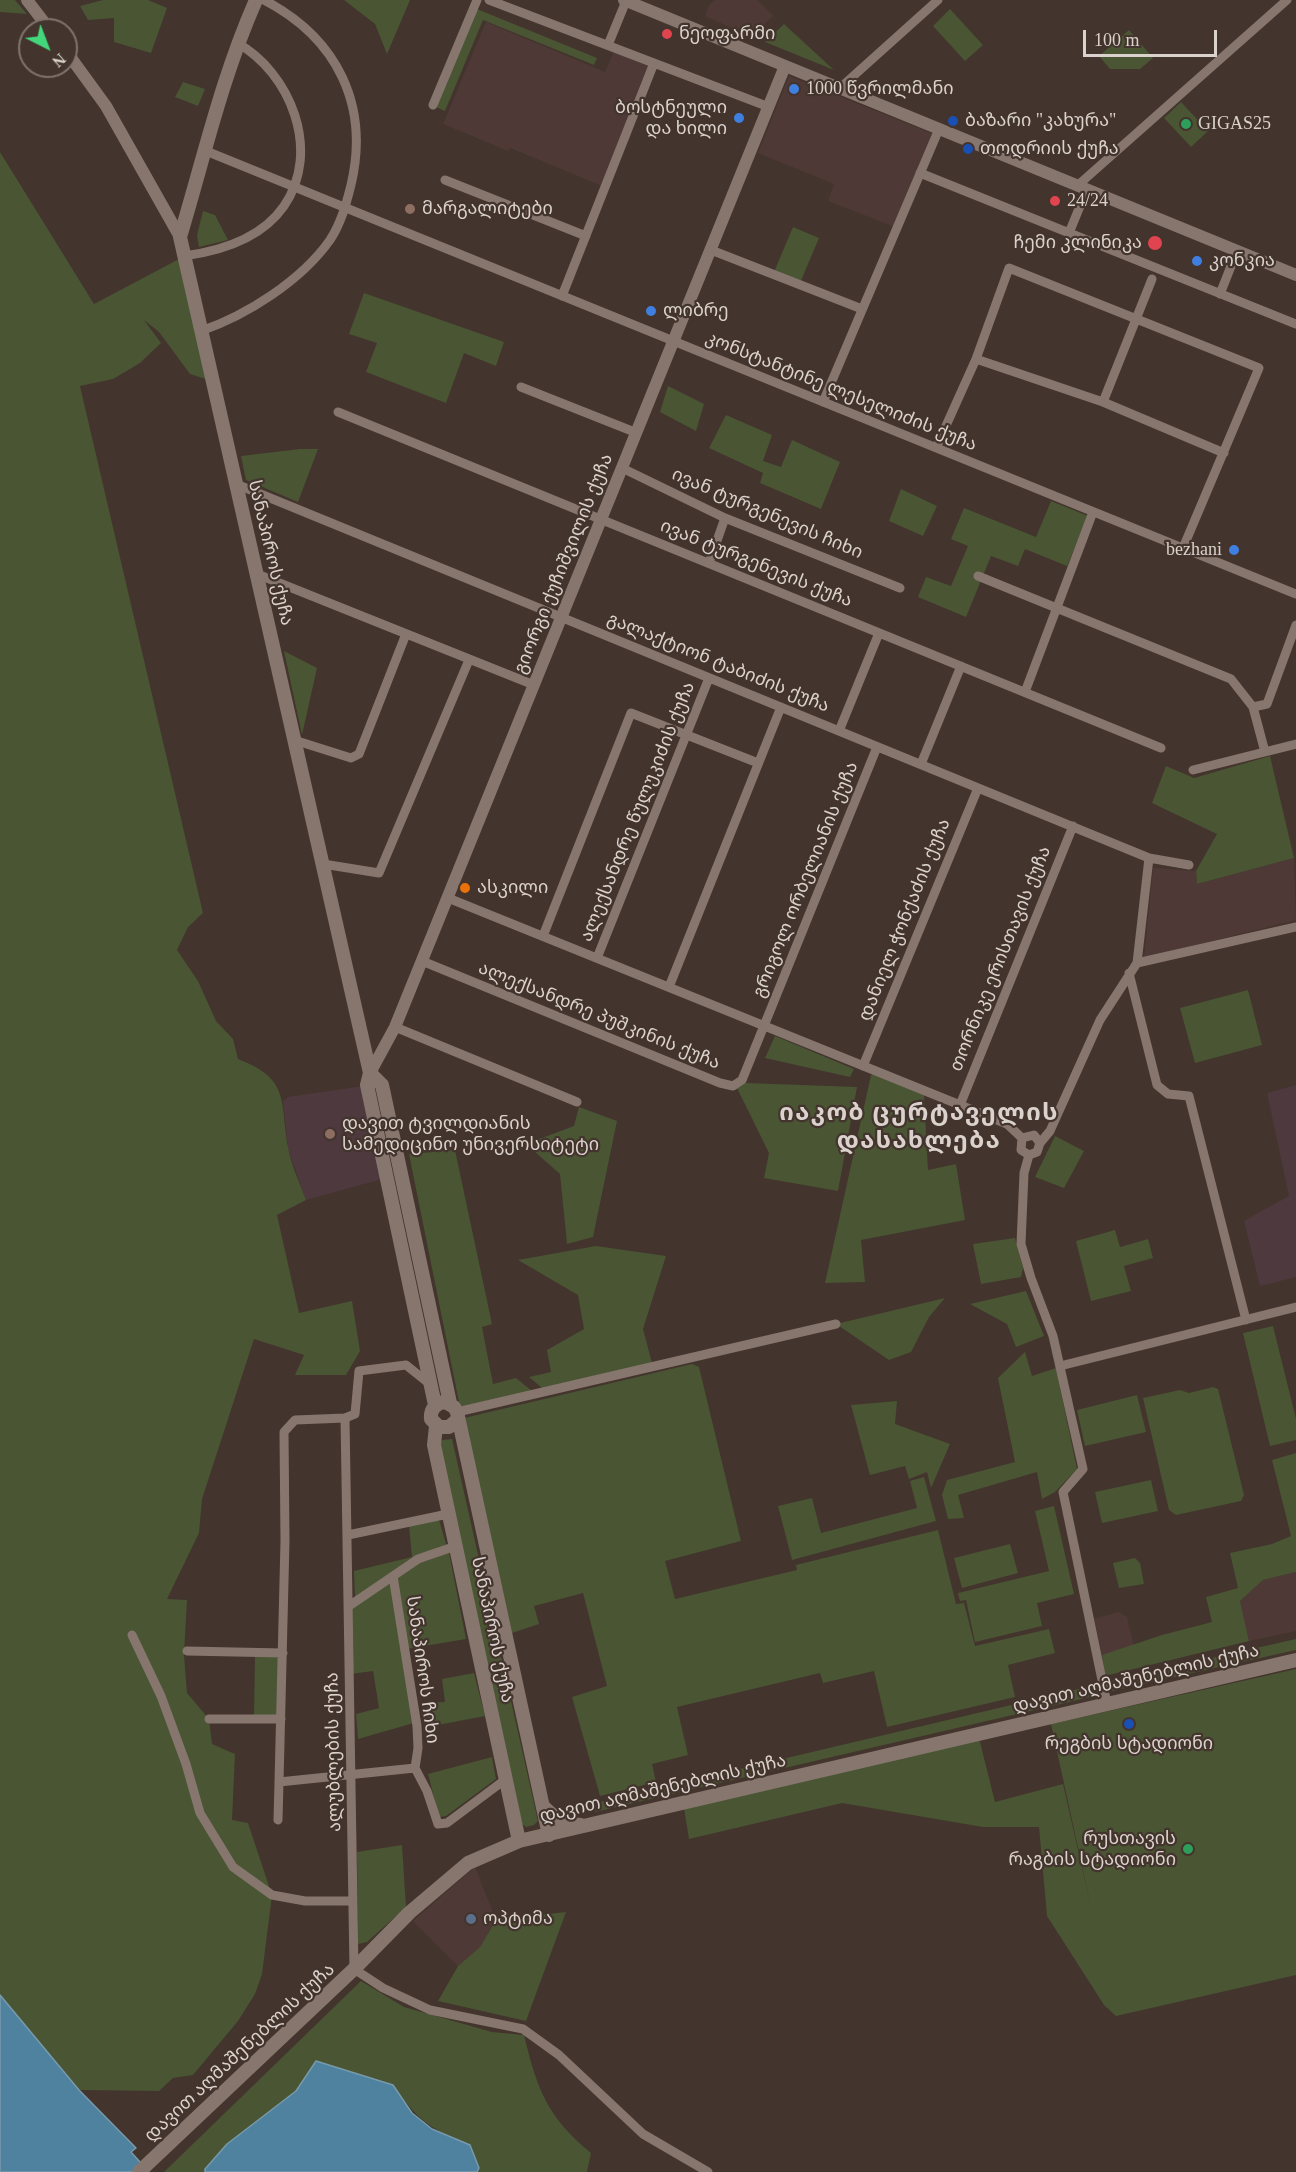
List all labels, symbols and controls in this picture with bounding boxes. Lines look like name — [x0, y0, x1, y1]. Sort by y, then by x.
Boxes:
north arrow — [18, 18, 78, 78]
scale bar — [1086, 18, 1220, 56]
place label: ნეოფარმი — [679, 23, 775, 45]
marker: ნეოფარმი — [660, 27, 674, 41]
text: 100 m — [1094, 30, 1140, 50]
text: N — [49, 50, 69, 70]
place label: 1000 წვრილმანი — [806, 78, 954, 100]
marker: 1000 წვრილმანი — [787, 82, 801, 96]
place label: ბოსტნეული და ხილი — [615, 97, 727, 140]
place label: ბაზარი "კახურა" — [965, 110, 1116, 132]
marker: ბოსტნეული და ხილი — [732, 111, 746, 125]
place label: GIGAS25 — [1198, 113, 1271, 135]
marker: ბაზარი "კახურა" — [946, 114, 960, 128]
marker: GIGAS25 — [1179, 117, 1193, 131]
place label: თოდრიის ქუჩა — [980, 138, 1119, 160]
marker: თოდრიის ქუჩა — [961, 142, 975, 156]
place label: 24/24 — [1067, 190, 1108, 212]
marker: 24/24 — [1048, 194, 1062, 208]
place label: მარგალიტები — [422, 198, 553, 220]
marker: მარგალიტები — [403, 202, 417, 216]
place label: ჩემი კლინიკა — [1014, 232, 1142, 254]
marker: ჩემი კლინიკა — [1146, 234, 1164, 252]
place label: კონკია — [1209, 250, 1275, 272]
marker: კონკია — [1190, 254, 1204, 268]
place label: ლიბრე — [663, 300, 729, 322]
marker: ლიბრე — [644, 304, 658, 318]
street label: კონსტანტინე ლესელიძის ქუჩა — [702, 328, 980, 456]
street label: გიორგი ქუჩიშვილის ქუჩა — [510, 451, 618, 677]
street label: ივან ტურგენევის ჩიხი — [668, 464, 866, 564]
street label: სანაპიროს ქუჩა — [243, 478, 297, 628]
street label: ივან ტურგენევის ქუჩა — [657, 516, 855, 612]
place label: bezhani — [1166, 539, 1222, 561]
marker: bezhani — [1227, 543, 1241, 557]
street label: გალაქტიონ ტაბიძის ქუჩა — [604, 608, 832, 718]
street label: ალექსანდრე წულუკიძის ქუჩა — [576, 679, 700, 945]
street label: გრიგოლ ორბელიანის ქუჩა — [749, 759, 863, 1001]
street label: დანიელ ჭონქაძის ქუჩა — [855, 816, 955, 1024]
street label: თორნიკე ერისთავის ქუჩა — [946, 843, 1056, 1075]
place label: ასკილი — [477, 877, 548, 899]
marker: ასკილი — [458, 881, 472, 895]
street label: ალექსანდრე პუშკინის ქუჩა — [475, 958, 723, 1074]
district label: იაკობ ცურტაველის დასახლება — [779, 1100, 1059, 1156]
place label: დავით ტვილდიანის სამედიცინო უნივერსიტეტი — [342, 1113, 599, 1156]
marker: დავით ტვილდიანის სამედიცინო უნივერსიტეტი — [323, 1127, 337, 1141]
street label: სანაპიროს ქუჩა — [466, 1555, 518, 1705]
street label: სანაპიროს ჩიხი — [401, 1595, 443, 1745]
street label: დავით აღმაშენებლის ქუჩა — [1011, 1640, 1261, 1718]
street label: ალუბლების ქუჩა — [322, 1672, 346, 1832]
marker: რეგბის სტადიონი — [1122, 1717, 1136, 1731]
place label: რეგბის სტადიონი — [1045, 1733, 1213, 1755]
street label: დავით აღმაშენებლის ქუჩა — [538, 1750, 788, 1828]
place label: რუსთავის რაგბის სტადიონი — [1009, 1828, 1176, 1870]
marker: რუსთავის რაგბის სტადიონი — [1181, 1842, 1195, 1856]
place label: ოპტიმა — [483, 1908, 553, 1930]
marker: ოპტიმა — [464, 1912, 478, 1926]
street label: დავით აღმაშენებლის ქუჩა — [140, 1959, 340, 2147]

